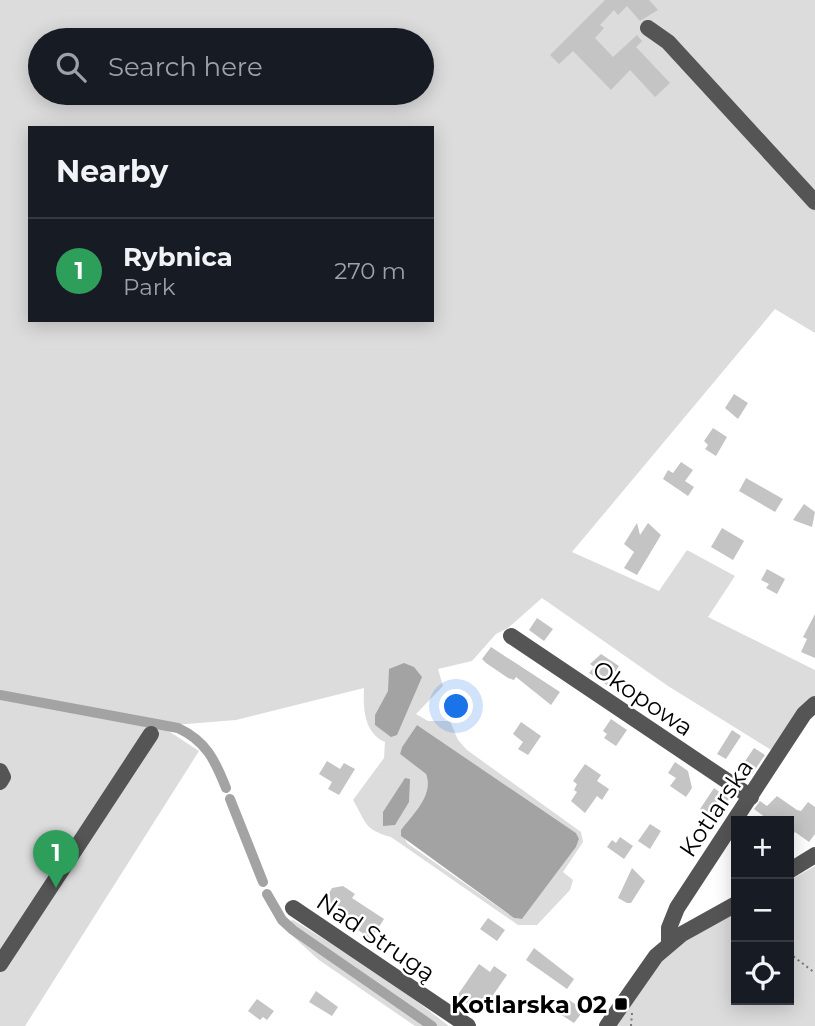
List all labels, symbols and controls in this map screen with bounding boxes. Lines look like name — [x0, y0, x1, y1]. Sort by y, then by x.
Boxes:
search box — [28, 28, 434, 105]
icon: search — [52, 48, 90, 86]
text: Search here — [108, 51, 263, 83]
text: Nearby — [56, 153, 168, 190]
text: Rybnica — [123, 241, 233, 273]
text: 1 — [74, 257, 84, 285]
text: 270 m — [334, 257, 406, 285]
text: Park — [123, 273, 176, 301]
street label: Okopowa — [587, 654, 699, 742]
your location — [439, 689, 473, 723]
street label: Kotlarska — [673, 754, 759, 862]
map controls — [731, 816, 794, 1005]
button: + — [731, 816, 794, 879]
pin: 1 — [33, 830, 79, 888]
button: − — [731, 879, 794, 942]
street label: Nad Strugą — [311, 887, 441, 987]
button: locate — [731, 942, 794, 1005]
place label: Kotlarska 02 — [451, 990, 607, 1019]
marker: Kotlarska 02 — [613, 996, 629, 1012]

